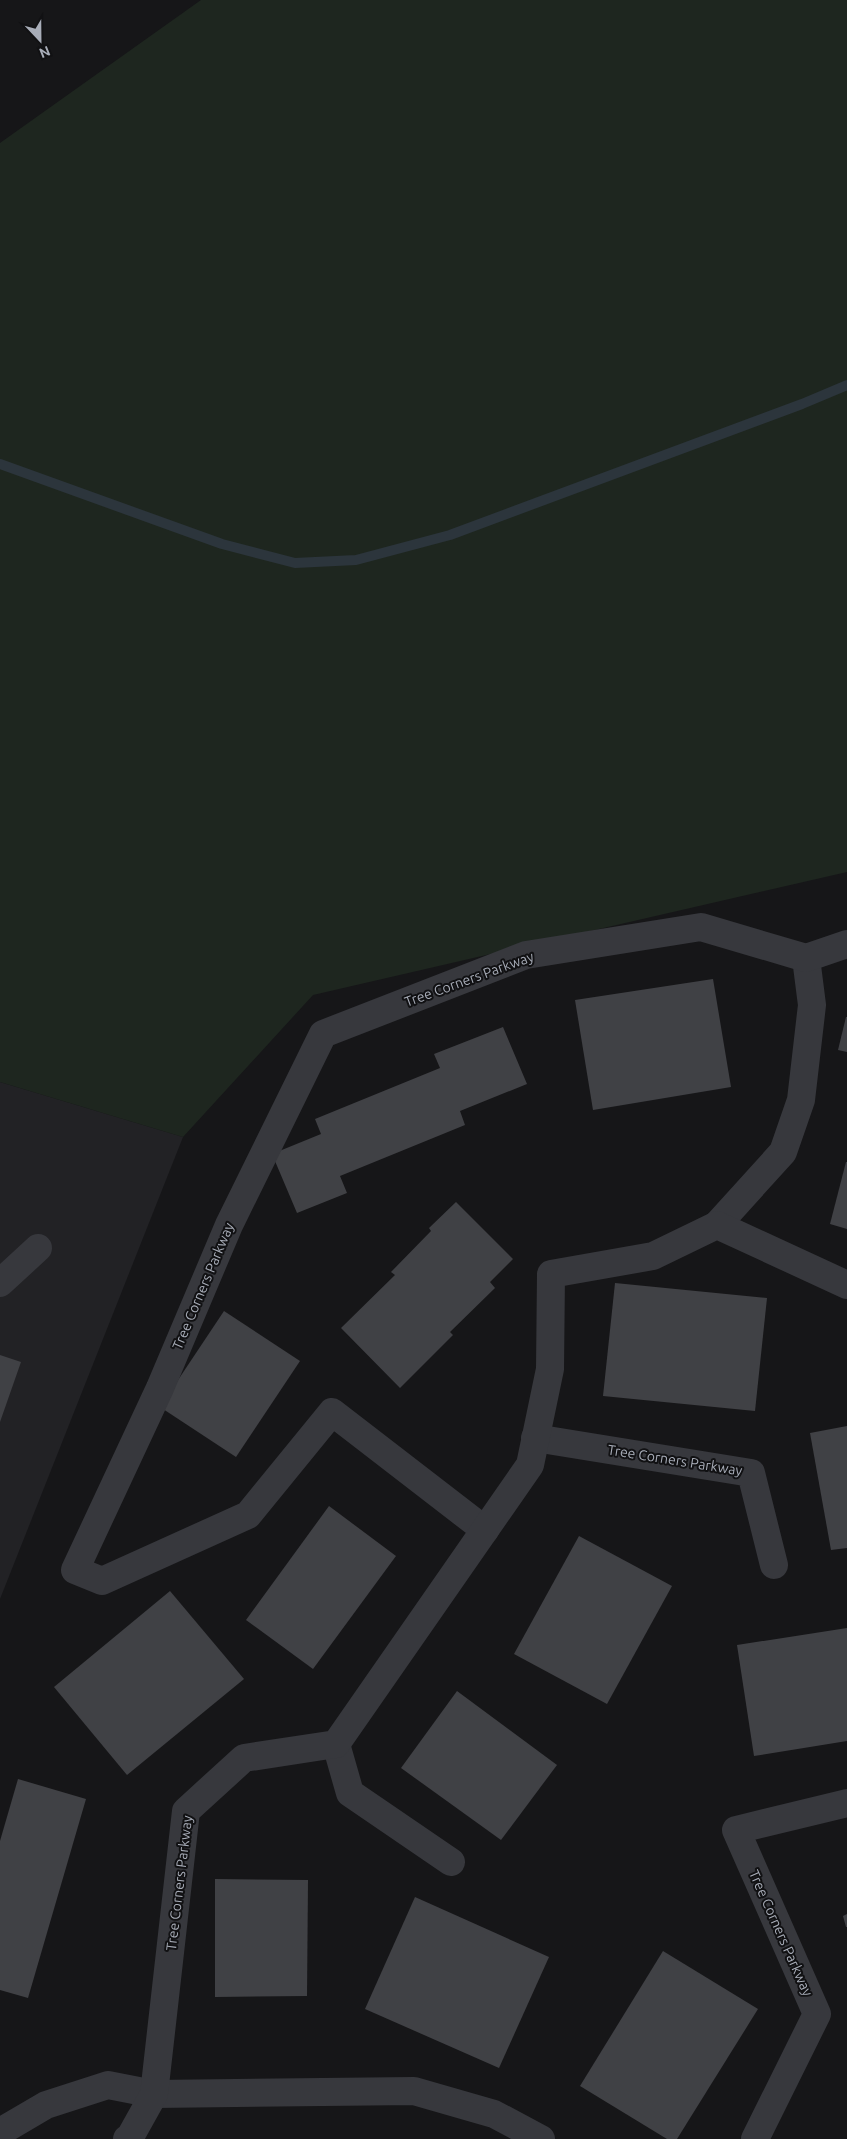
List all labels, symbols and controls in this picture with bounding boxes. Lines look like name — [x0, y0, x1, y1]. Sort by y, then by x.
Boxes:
north arrow — [15, 15, 65, 65]
text: N — [37, 43, 53, 61]
street label: Tree Corners Parkway — [402, 948, 536, 1010]
street label: Tree Corners Parkway — [169, 1220, 237, 1352]
street label: Tree Corners Parkway — [606, 1441, 744, 1479]
street label: Tree Corners Parkway — [163, 1814, 195, 1952]
street label: Tree Corners Parkway — [746, 1868, 816, 1999]

